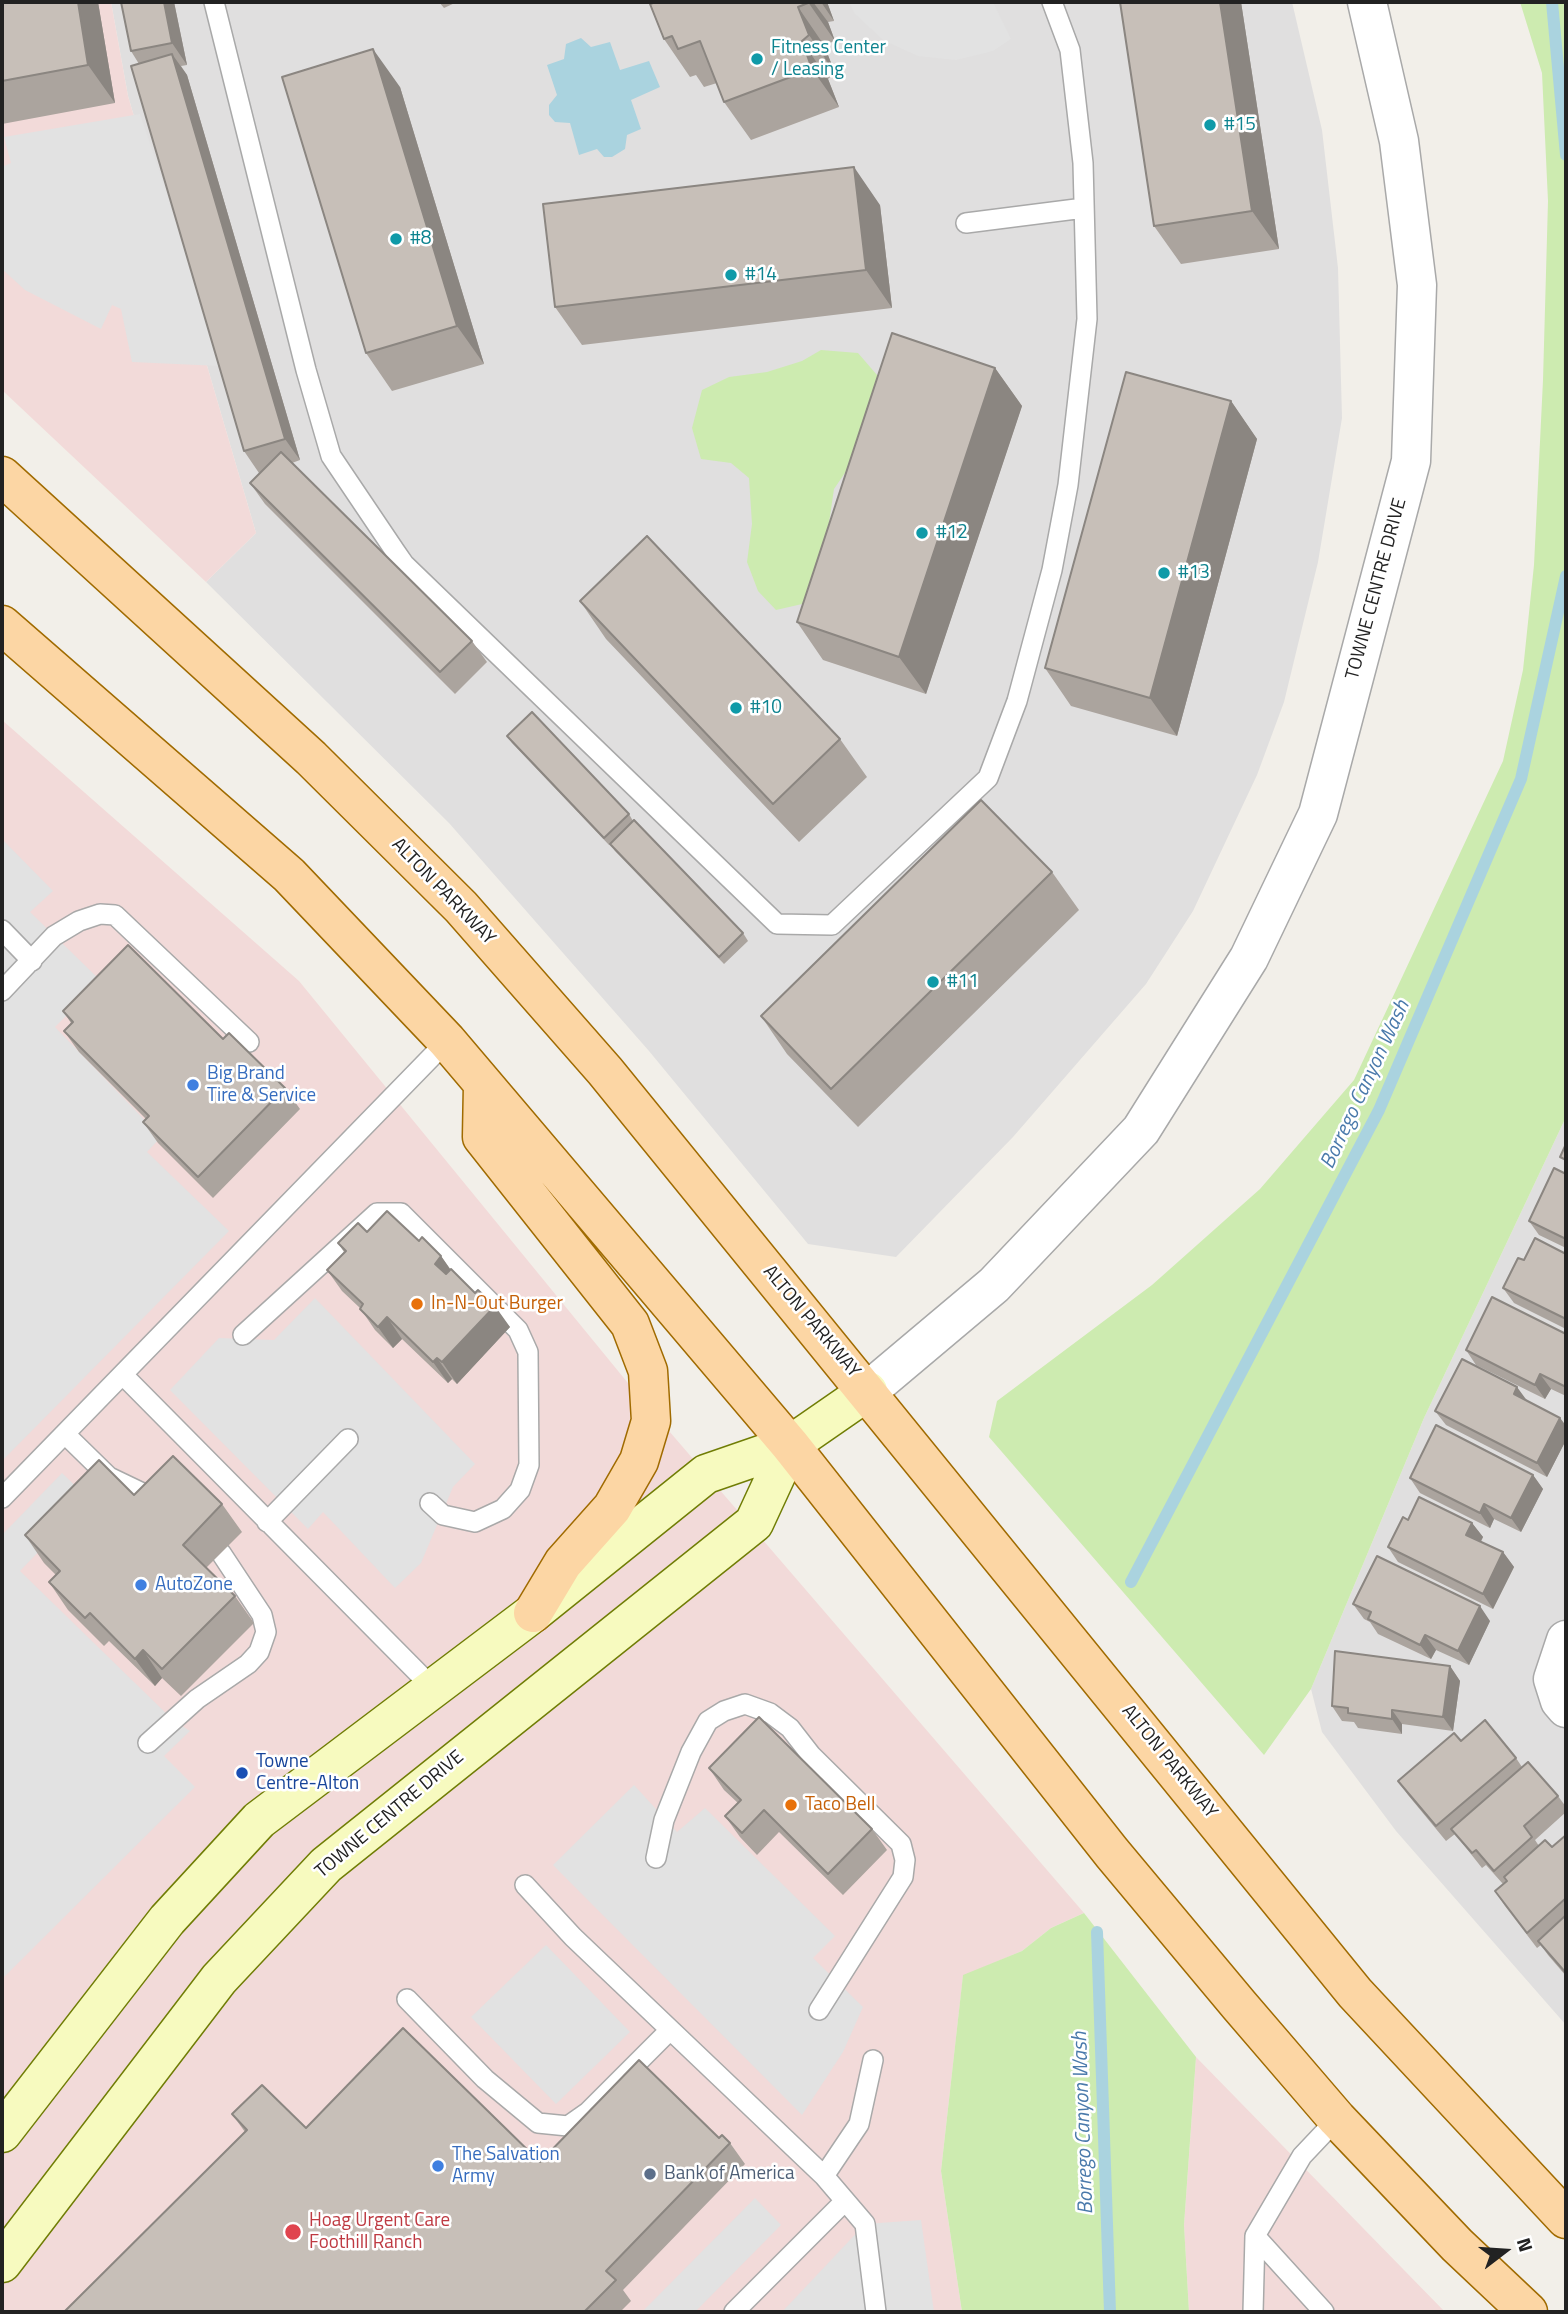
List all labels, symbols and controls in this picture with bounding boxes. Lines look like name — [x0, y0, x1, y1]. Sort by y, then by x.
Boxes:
place label: Fitness Center / Leasing — [771, 37, 886, 81]
marker: Fitness Center / Leasing — [749, 51, 765, 67]
place label: #15 — [1224, 114, 1256, 136]
marker: #15 — [1202, 117, 1218, 133]
place label: #8 — [410, 228, 431, 250]
marker: #8 — [388, 231, 404, 247]
place label: #14 — [745, 264, 777, 286]
marker: #14 — [723, 267, 739, 283]
street label: TOWNE CENTRE DRIVE — [1342, 496, 1412, 682]
place label: #12 — [936, 522, 968, 544]
marker: #12 — [914, 525, 930, 541]
place label: #13 — [1178, 562, 1210, 584]
marker: #13 — [1156, 565, 1172, 581]
place label: #10 — [750, 697, 782, 719]
marker: #10 — [728, 700, 744, 716]
street label: ALTON PARKWAY — [386, 834, 500, 950]
place label: #11 — [947, 971, 979, 993]
marker: #11 — [925, 974, 941, 990]
water label: Borrego Canyon Wash — [1316, 997, 1416, 1173]
place label: Big Brand Tire & Service — [207, 1063, 316, 1107]
marker: Big Brand Tire & Service — [185, 1077, 201, 1093]
street label: ALTON PARKWAY — [757, 1261, 865, 1383]
place label: In-N-Out Burger — [431, 1293, 563, 1315]
marker: In-N-Out Burger — [409, 1296, 425, 1312]
place label: AutoZone — [155, 1574, 233, 1596]
marker: AutoZone — [133, 1577, 149, 1593]
street label: ALTON PARKWAY — [1116, 1701, 1222, 1823]
street label: TOWNE CENTRE DRIVE — [311, 1746, 469, 1884]
place label: Towne Centre-Alton — [256, 1751, 359, 1795]
marker: Towne Centre-Alton — [234, 1765, 250, 1781]
place label: Taco Bell — [805, 1794, 875, 1816]
marker: Taco Bell — [783, 1797, 799, 1813]
water label: Borrego Canyon Wash — [1068, 2031, 1100, 2215]
place label: The Salvation Army — [452, 2144, 560, 2188]
marker: The Salvation Army — [430, 2158, 446, 2174]
place label: Bank of America — [664, 2163, 795, 2185]
marker: Bank of America — [642, 2166, 658, 2182]
place label: Hoag Urgent Care Foothill Ranch — [309, 2210, 450, 2254]
north arrow — [1470, 2216, 1540, 2286]
marker: Hoag Urgent Care Foothill Ranch — [283, 2222, 303, 2242]
text: N — [1510, 2234, 1541, 2255]

